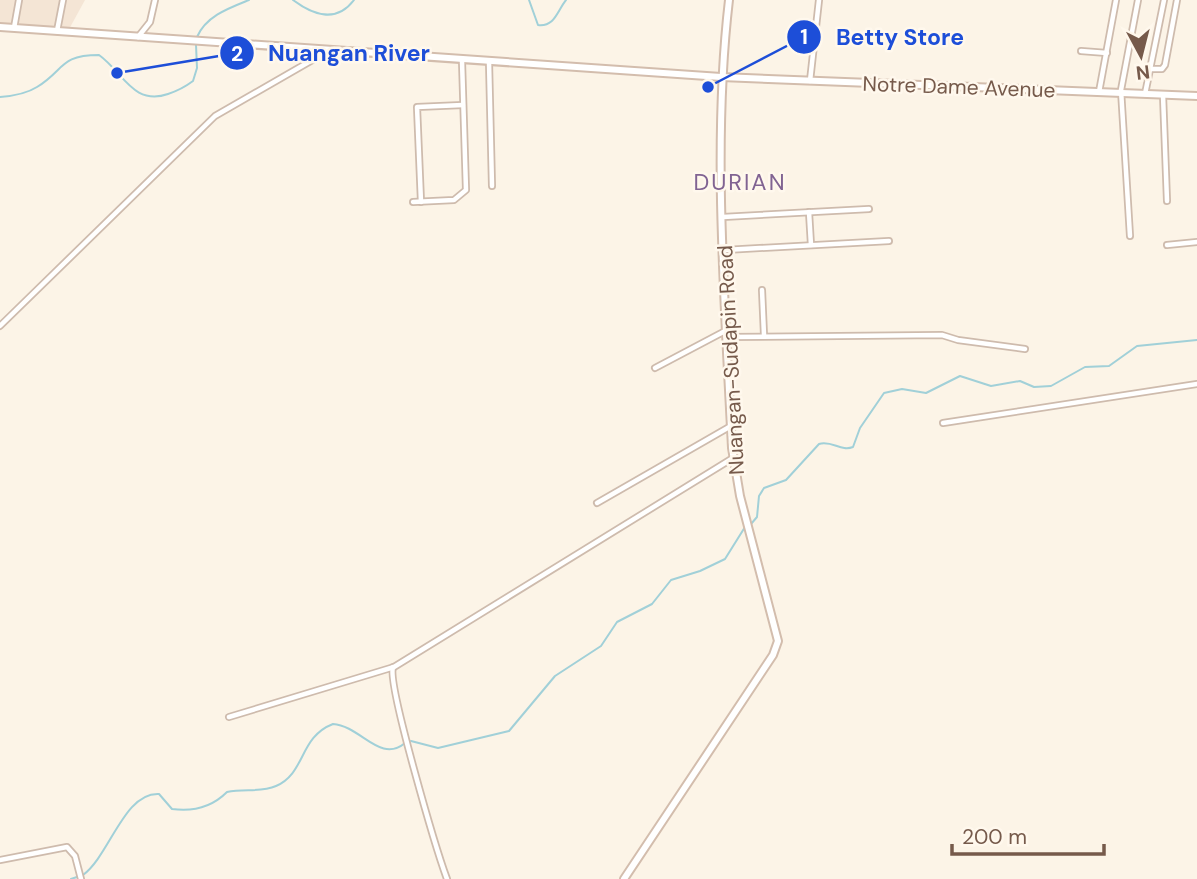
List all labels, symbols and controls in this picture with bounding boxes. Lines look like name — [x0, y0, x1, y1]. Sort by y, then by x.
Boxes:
callout: Betty Store — [786, 15, 978, 59]
north arrow — [1106, 21, 1176, 91]
text: Betty Store — [836, 22, 964, 52]
text: 1 — [800, 23, 808, 51]
callout: Nuangan River — [219, 31, 444, 75]
text: Nuangan River — [268, 38, 430, 68]
text: 2 — [231, 40, 243, 68]
text: N — [1135, 59, 1151, 86]
street label: Notre Dame Avenue — [862, 70, 1056, 104]
district label: DURIAN — [693, 167, 787, 197]
street label: Nuangan-Sudapin Road — [711, 244, 751, 476]
scale bar — [952, 812, 1104, 856]
text: 200 m — [962, 823, 1027, 851]

